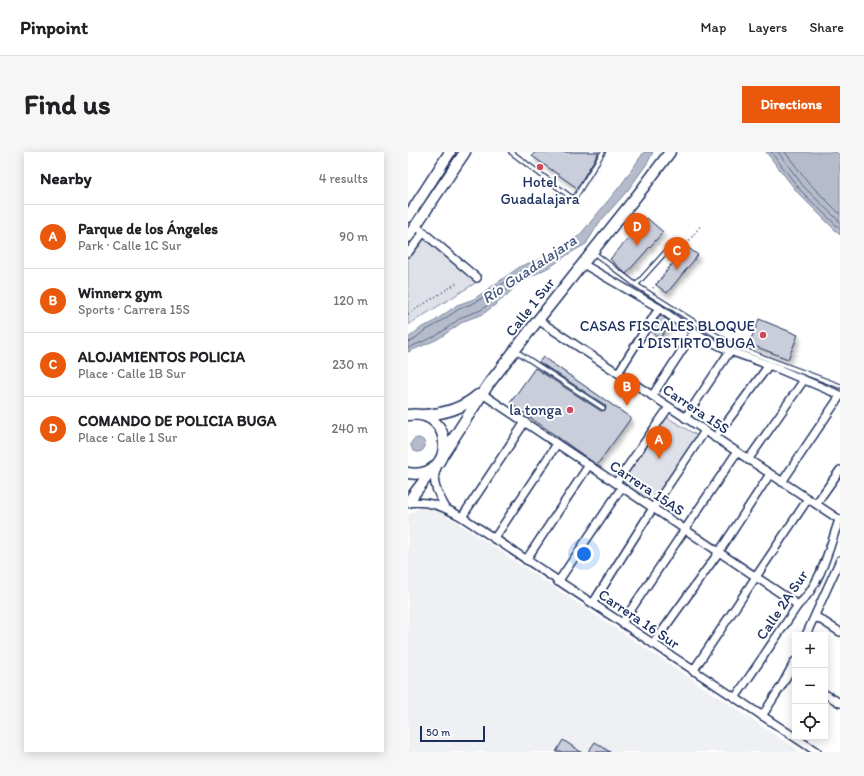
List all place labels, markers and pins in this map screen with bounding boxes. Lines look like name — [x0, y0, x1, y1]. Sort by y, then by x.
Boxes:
marker: Hotel Guadalajara — [535, 162, 545, 172]
place label: Hotel Guadalajara — [501, 173, 580, 208]
pin: D — [624, 213, 650, 246]
pin: C — [664, 237, 690, 270]
place label: CASAS FISCALES BLOQUE 1 DISTIRTO BUGA — [580, 317, 755, 352]
marker: CASAS FISCALES BLOQUE 1 DISTIRTO BUGA — [758, 330, 768, 340]
pin: B — [614, 373, 640, 406]
place label: la tonga — [509, 401, 562, 419]
marker: la tonga — [565, 405, 575, 415]
pin: A — [646, 426, 672, 459]

